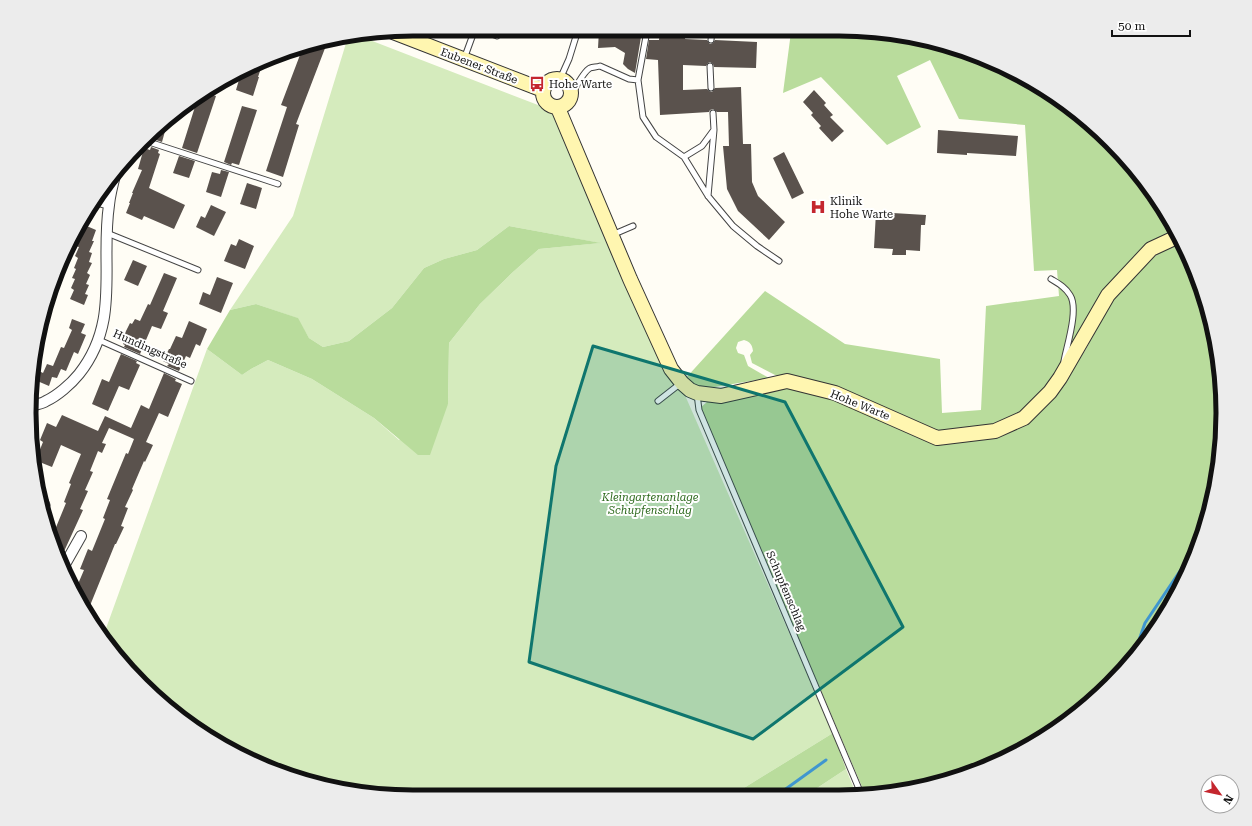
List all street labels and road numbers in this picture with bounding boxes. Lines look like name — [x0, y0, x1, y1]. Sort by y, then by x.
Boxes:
street label: Eubener Straße — [439, 45, 519, 87]
street label: Hundingstraße — [111, 327, 189, 371]
street label: Hohe Warte — [828, 387, 892, 423]
street label: Schupfenschlag — [763, 549, 809, 634]

